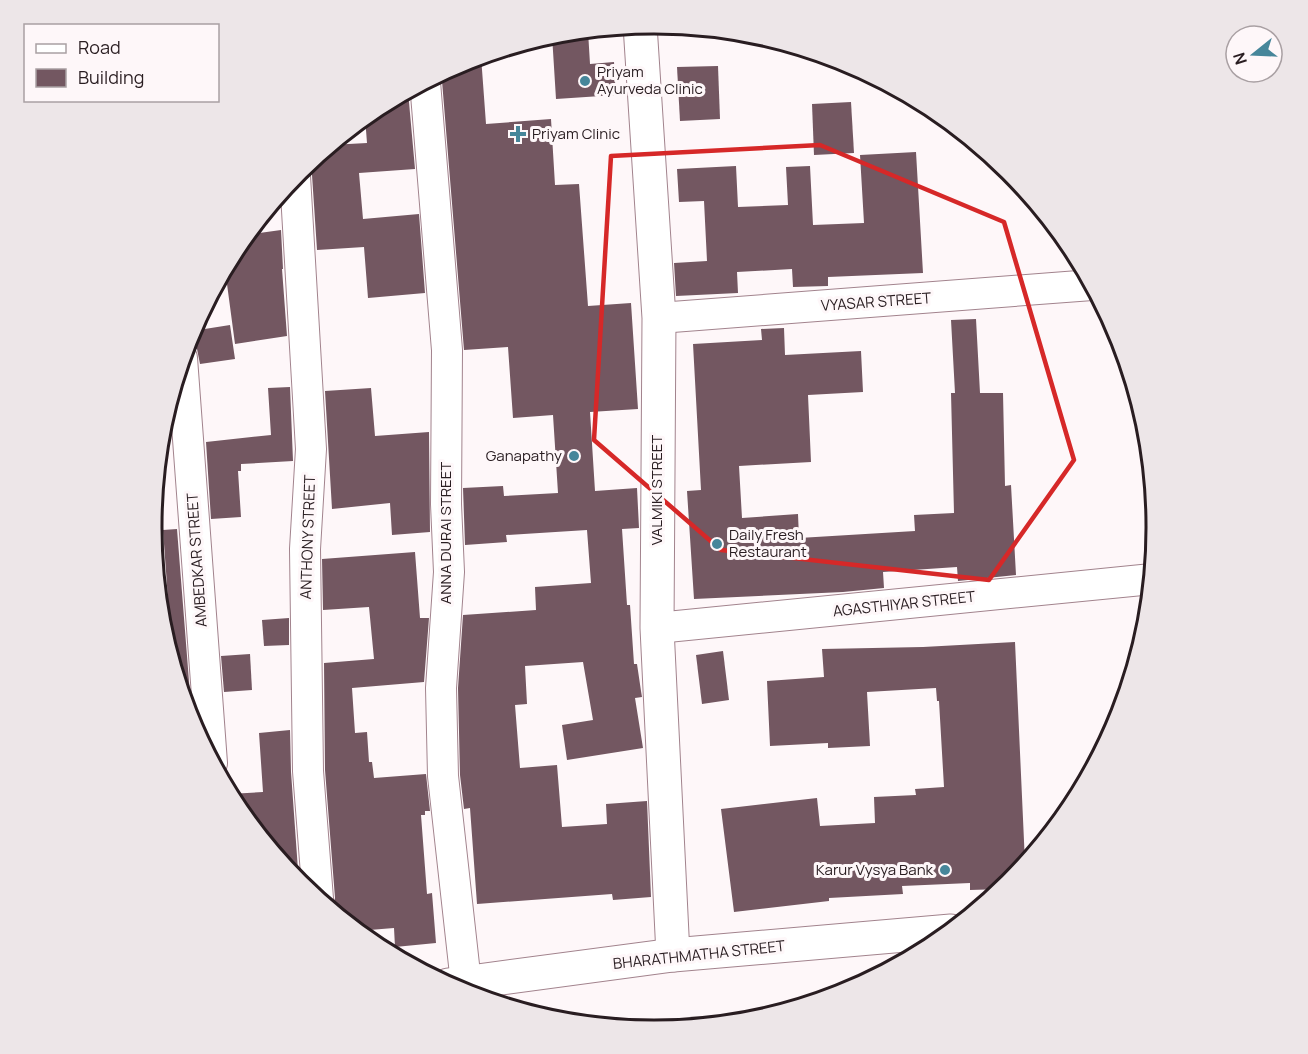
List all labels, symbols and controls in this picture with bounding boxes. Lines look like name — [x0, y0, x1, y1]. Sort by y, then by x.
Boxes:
legend — [24, 24, 219, 102]
north arrow — [1224, 24, 1284, 84]
text: Road — [78, 35, 121, 59]
text: N — [1227, 50, 1252, 68]
place label: Priyam Ayurveda Clinic — [597, 61, 703, 99]
text: Building — [78, 65, 144, 89]
marker: Priyam Ayurveda Clinic — [578, 74, 592, 88]
place label: Priyam Clinic — [532, 123, 620, 144]
marker: Priyam Clinic — [509, 125, 527, 143]
street label: VYASAR STREET — [820, 287, 932, 316]
street label: VALMIKI STREET — [646, 435, 667, 545]
place label: Ganapathy — [486, 445, 562, 466]
marker: Ganapathy — [567, 449, 581, 463]
street label: ANNA DURAI STREET — [435, 462, 456, 604]
street label: ANTHONY STREET — [295, 474, 320, 600]
street label: AMBEDKAR STREET — [181, 492, 212, 628]
place label: Daily Fresh Restaurant — [729, 524, 807, 562]
marker: Daily Fresh Restaurant — [710, 537, 724, 551]
street label: AGASTHIYAR STREET — [832, 586, 976, 621]
place label: Karur Vysya Bank — [816, 859, 934, 880]
marker: Karur Vysya Bank — [938, 863, 952, 877]
street label: BHARATHMATHA STREET — [612, 935, 786, 974]

